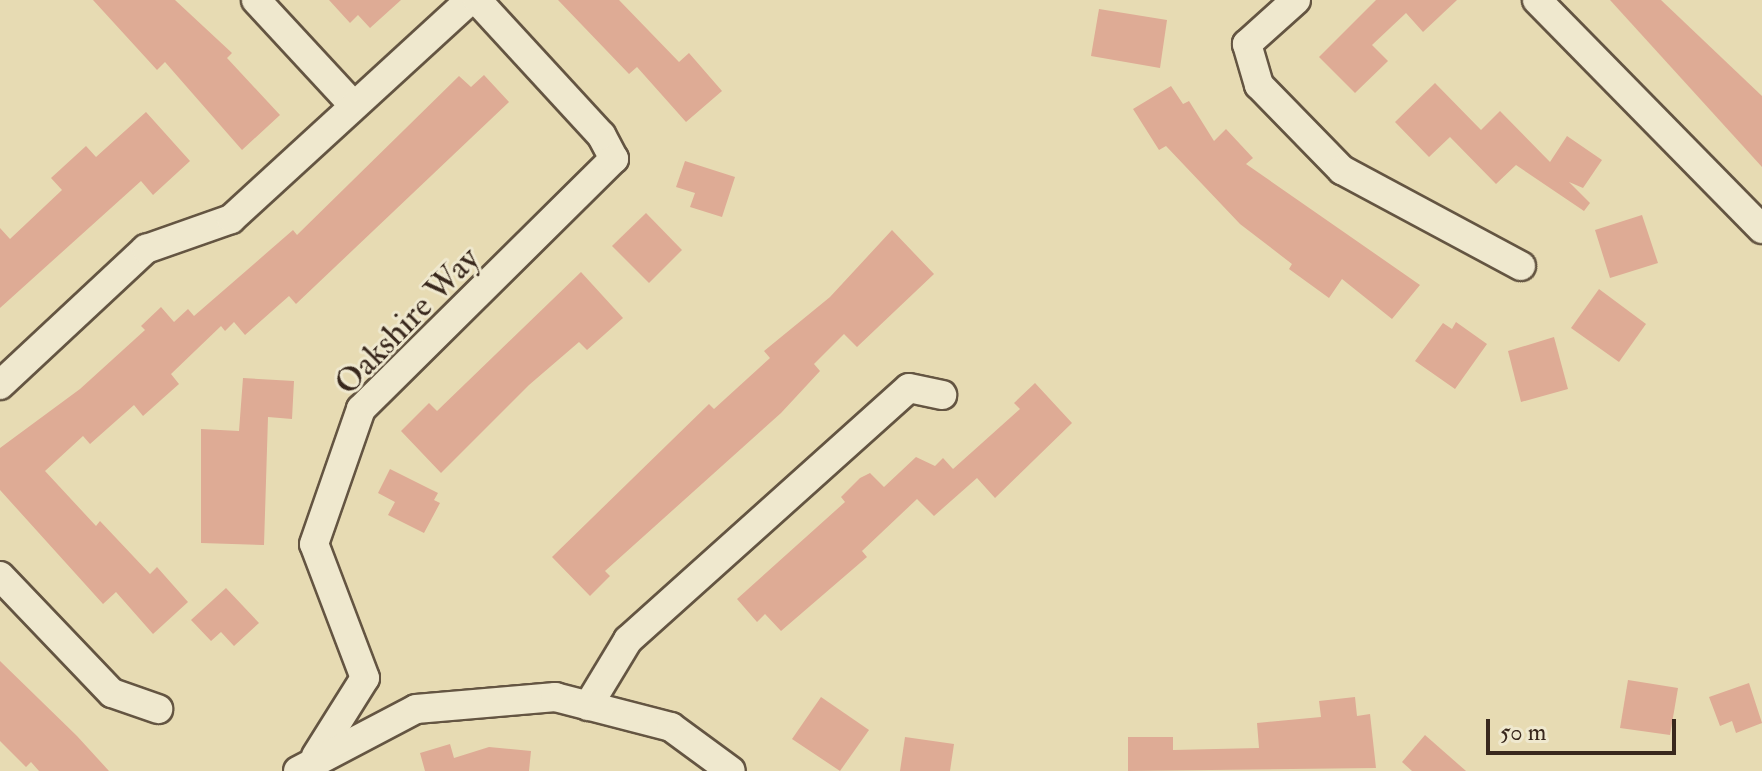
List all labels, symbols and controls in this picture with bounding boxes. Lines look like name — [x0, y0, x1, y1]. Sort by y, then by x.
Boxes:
street label: Oakshire Way — [326, 238, 488, 404]
scale bar — [1490, 703, 1680, 753]
text: 50 m — [1500, 717, 1546, 748]

